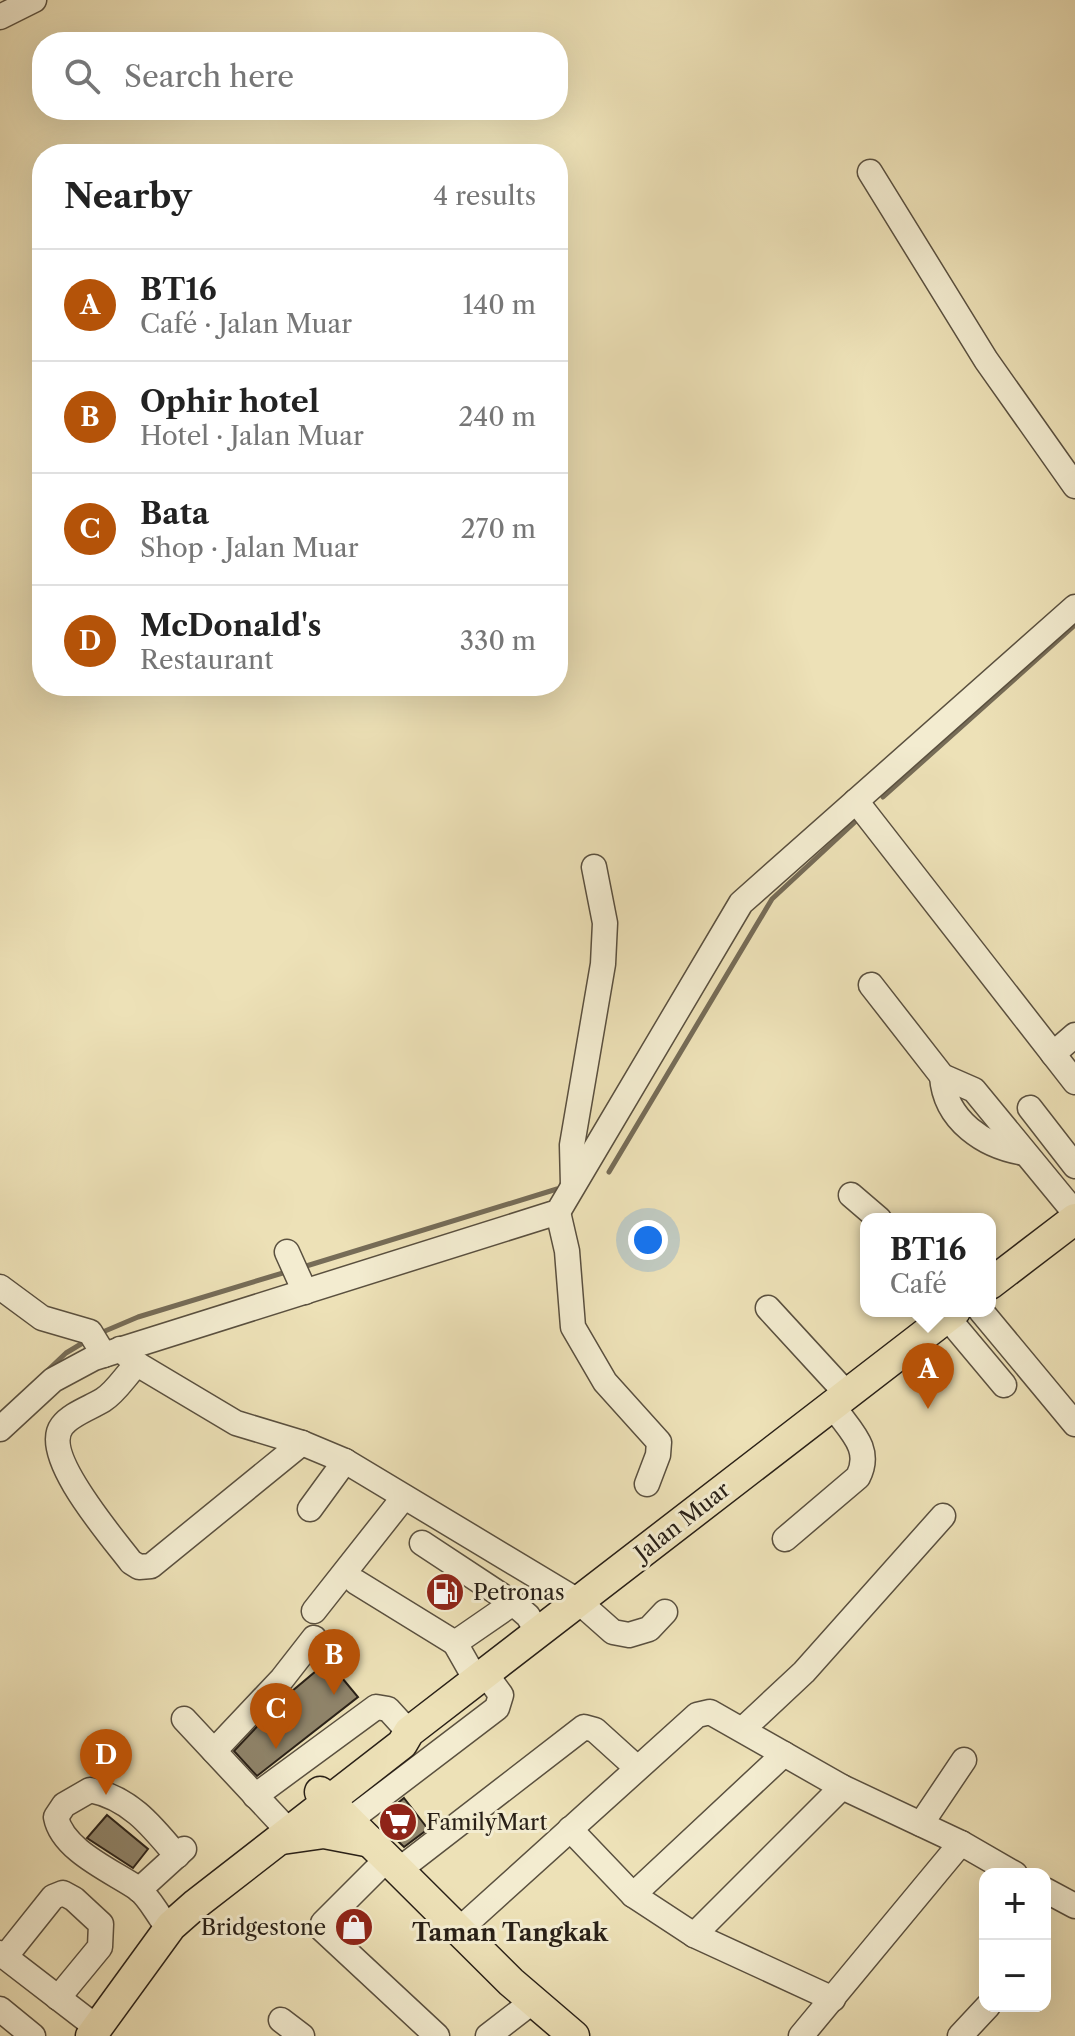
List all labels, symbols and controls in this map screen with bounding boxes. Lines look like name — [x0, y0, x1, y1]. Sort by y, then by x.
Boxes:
search box — [32, 32, 568, 120]
icon: search — [60, 54, 104, 98]
text: Search here — [124, 58, 294, 95]
text: Nearby — [64, 175, 192, 217]
text: 4 results — [433, 180, 536, 212]
text: BT16 — [140, 271, 217, 308]
text: A — [80, 289, 100, 321]
text: 140 m — [462, 289, 536, 321]
text: Café · Jalan Muar — [140, 308, 352, 340]
text: Ophir hotel — [140, 383, 319, 420]
text: B — [80, 401, 100, 433]
text: 240 m — [458, 401, 536, 433]
text: Hotel · Jalan Muar — [140, 420, 364, 452]
text: Bata — [140, 495, 209, 532]
text: C — [80, 513, 100, 545]
text: 270 m — [461, 513, 536, 545]
text: Shop · Jalan Muar — [140, 532, 359, 564]
text: McDonald's — [140, 607, 321, 644]
text: D — [79, 625, 101, 657]
text: 330 m — [460, 625, 536, 657]
text: Restaurant — [140, 644, 274, 676]
popup — [860, 1213, 996, 1317]
your location — [628, 1220, 668, 1260]
text: BT16 — [890, 1231, 966, 1268]
text: Café — [890, 1268, 947, 1300]
pin: A — [902, 1343, 954, 1409]
street label: Jalan Muar — [627, 1476, 735, 1569]
fuel station icon: Petronas — [424, 1571, 466, 1613]
place label: Petronas — [473, 1579, 565, 1606]
pin: B — [308, 1629, 360, 1695]
pin: C — [250, 1683, 302, 1749]
pin: D — [80, 1729, 132, 1795]
supermarket icon: FamilyMart — [377, 1801, 419, 1843]
place label: FamilyMart — [426, 1809, 547, 1836]
map controls — [979, 1868, 1051, 2012]
button: + — [979, 1868, 1051, 1940]
shop icon: Bridgestone — [333, 1906, 375, 1948]
place label: Bridgestone — [201, 1914, 326, 1941]
district label: Taman Tangkak — [412, 1918, 609, 1947]
button: − — [979, 1940, 1051, 2012]

